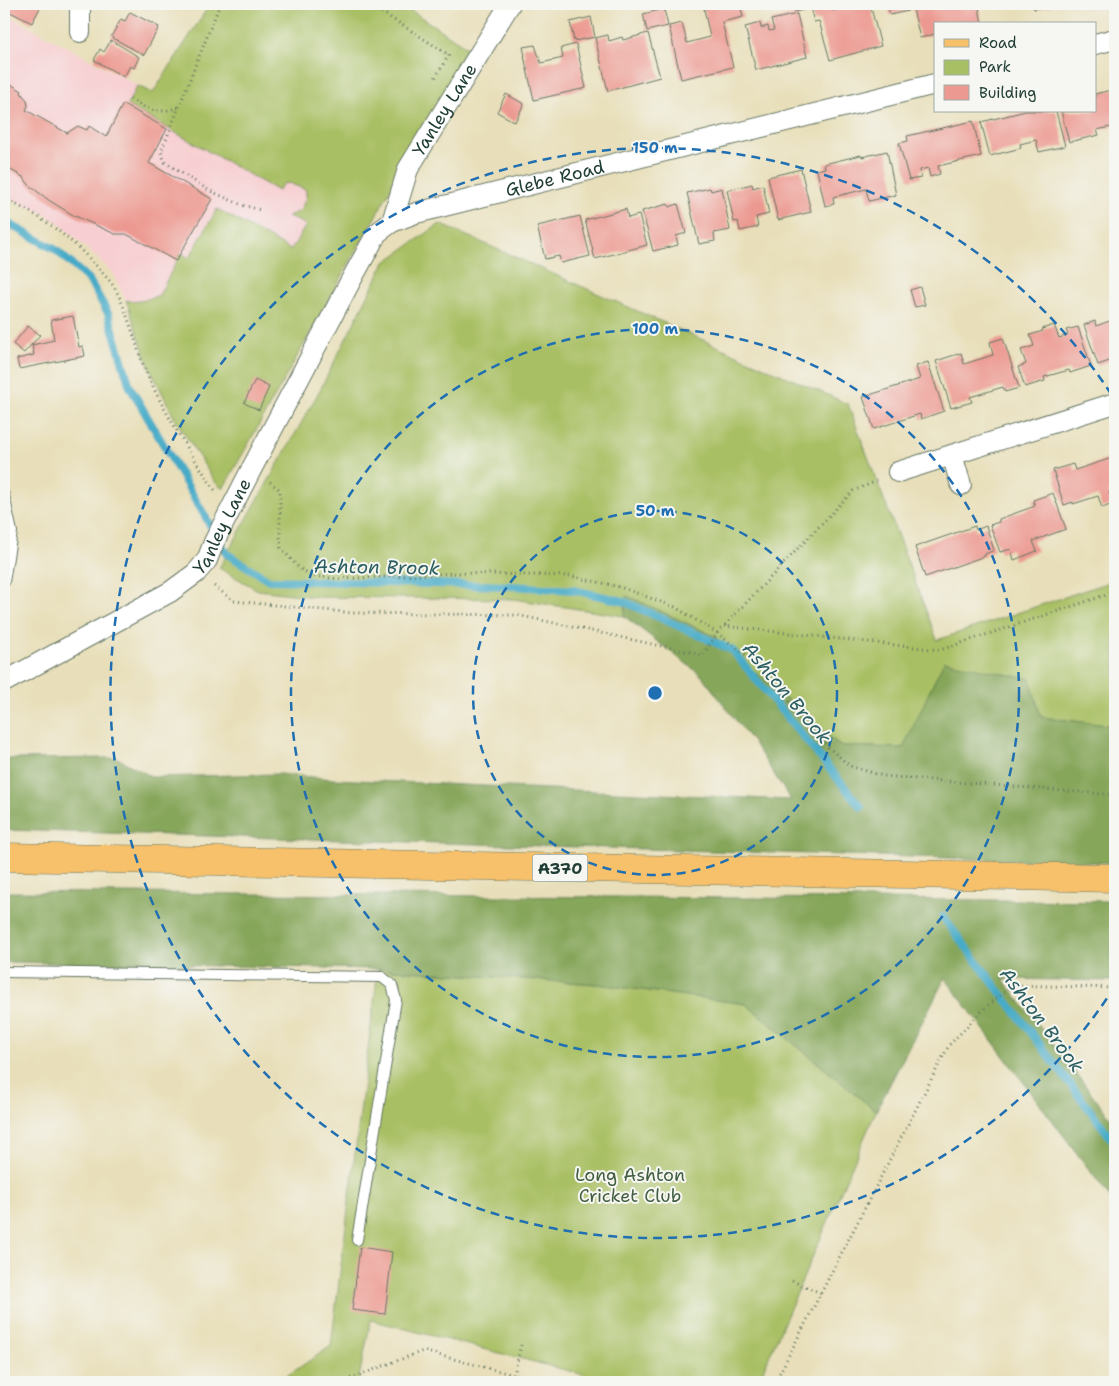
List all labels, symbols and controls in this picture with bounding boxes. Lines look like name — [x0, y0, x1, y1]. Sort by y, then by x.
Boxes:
legend — [934, 22, 1096, 112]
text: Road — [979, 33, 1017, 53]
text: Park — [979, 57, 1011, 77]
street label: Yanley Lane — [407, 59, 482, 161]
text: Building — [979, 83, 1036, 103]
text: 150 m — [632, 138, 678, 158]
street label: Glebe Road — [503, 155, 607, 202]
text: 100 m — [632, 319, 678, 339]
street label: Yanley Lane — [188, 474, 257, 580]
text: 50 m — [636, 501, 675, 521]
water label: Ashton Brook — [314, 553, 440, 581]
water label: Ashton Brook — [737, 637, 837, 749]
centre of rings — [646, 684, 664, 702]
road number: A370 — [532, 854, 588, 881]
water label: Ashton Brook — [994, 962, 1090, 1078]
park label: Long Ashton Cricket Club — [575, 1163, 685, 1208]

